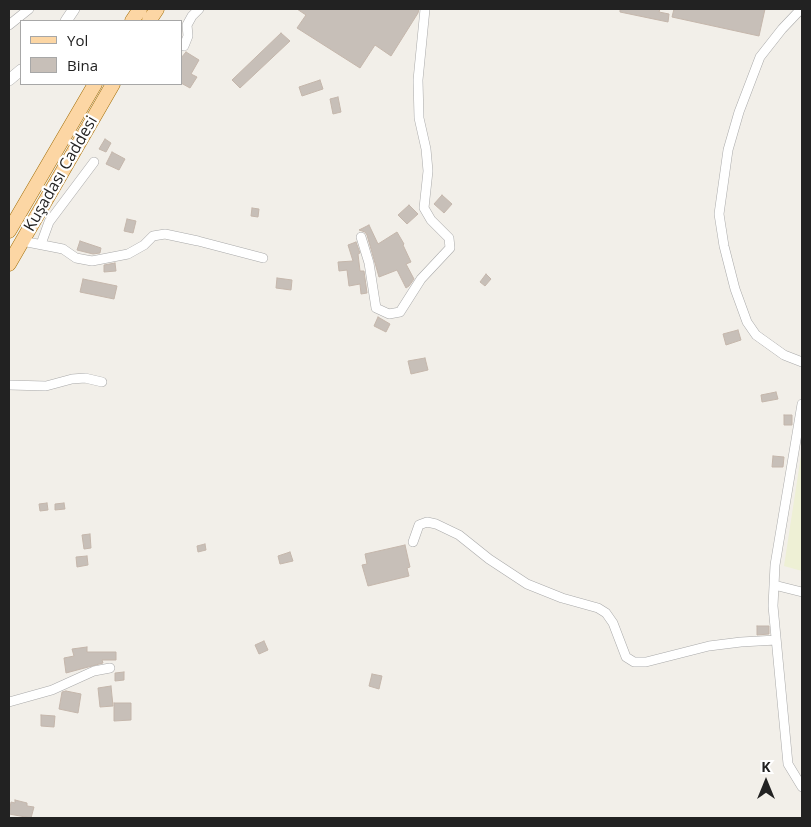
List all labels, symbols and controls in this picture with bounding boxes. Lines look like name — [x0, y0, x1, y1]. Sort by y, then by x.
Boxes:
legend — [20, 20, 182, 85]
text: Yol — [67, 30, 88, 50]
text: Bina — [67, 55, 98, 75]
street label: Kuşadası Caddesi — [20, 113, 102, 235]
north arrow — [741, 757, 791, 807]
text: K — [761, 757, 771, 776]

